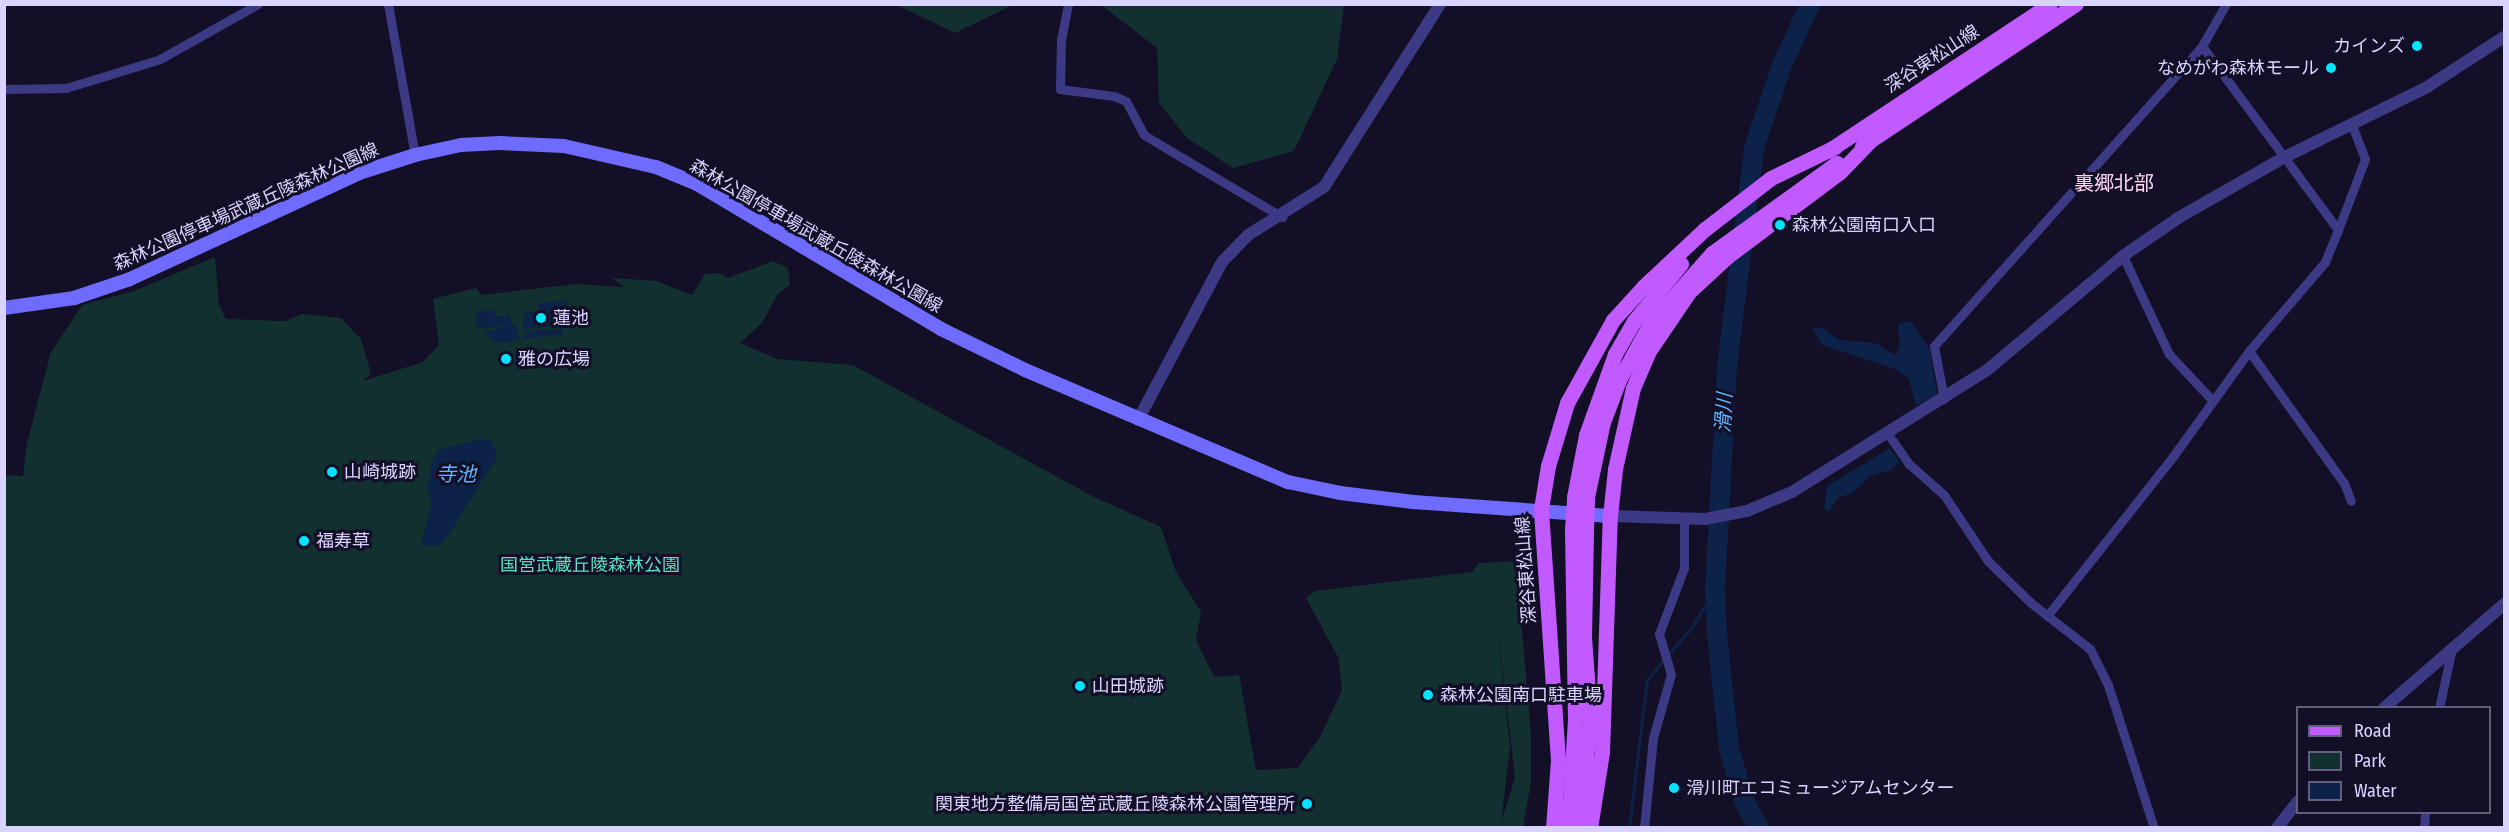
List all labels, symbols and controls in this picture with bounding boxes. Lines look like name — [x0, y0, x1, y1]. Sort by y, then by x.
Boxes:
street label: 深谷東松山線 — [1881, 21, 1983, 97]
place label: カインズ — [2333, 35, 2405, 57]
marker: カインズ — [2410, 39, 2424, 53]
place label: なめがわ森林モール — [2157, 57, 2319, 79]
marker: なめがわ森林モール — [2324, 61, 2338, 75]
street label: 森林公園停車場武蔵丘陵森林公園線 — [110, 139, 382, 275]
street label: 森林公園停車場武蔵丘陵森林公園線 — [686, 155, 946, 317]
district label: 裏郷北部 — [2074, 171, 2154, 195]
place label: 森林公園南口入口 — [1792, 214, 1936, 236]
marker: 森林公園南口入口 — [1773, 218, 1787, 232]
place label: 蓮池 — [553, 307, 589, 329]
marker: 蓮池 — [534, 311, 548, 325]
place label: 雅の広場 — [518, 348, 590, 370]
marker: 雅の広場 — [499, 352, 513, 366]
water label: 滑川 — [1711, 392, 1737, 434]
place label: 山崎城跡 — [344, 461, 416, 483]
water label: 寺池 — [436, 462, 476, 486]
marker: 山崎城跡 — [325, 465, 339, 479]
street label: 深谷東松山線 — [1511, 515, 1541, 625]
place label: 福寿草 — [316, 530, 370, 552]
marker: 福寿草 — [297, 534, 311, 548]
park label: 国営武蔵丘陵森林公園 — [500, 554, 680, 576]
place label: 山田城跡 — [1092, 675, 1164, 697]
marker: 山田城跡 — [1073, 679, 1087, 693]
place label: 森林公園南口駐車場 — [1440, 684, 1602, 706]
marker: 森林公園南口駐車場 — [1421, 688, 1435, 702]
legend — [2296, 706, 2491, 814]
text: Road — [2354, 720, 2391, 742]
text: Park — [2354, 750, 2386, 772]
place label: 滑川町エコミュージアムセンター — [1686, 777, 1956, 799]
text: Water — [2354, 780, 2397, 802]
marker: 滑川町エコミュージアムセンター — [1667, 781, 1681, 795]
place label: 関東地方整備局国営武蔵丘陵森林公園管理所 — [935, 793, 1295, 815]
marker: 関東地方整備局国営武蔵丘陵森林公園管理所 — [1300, 797, 1314, 811]

